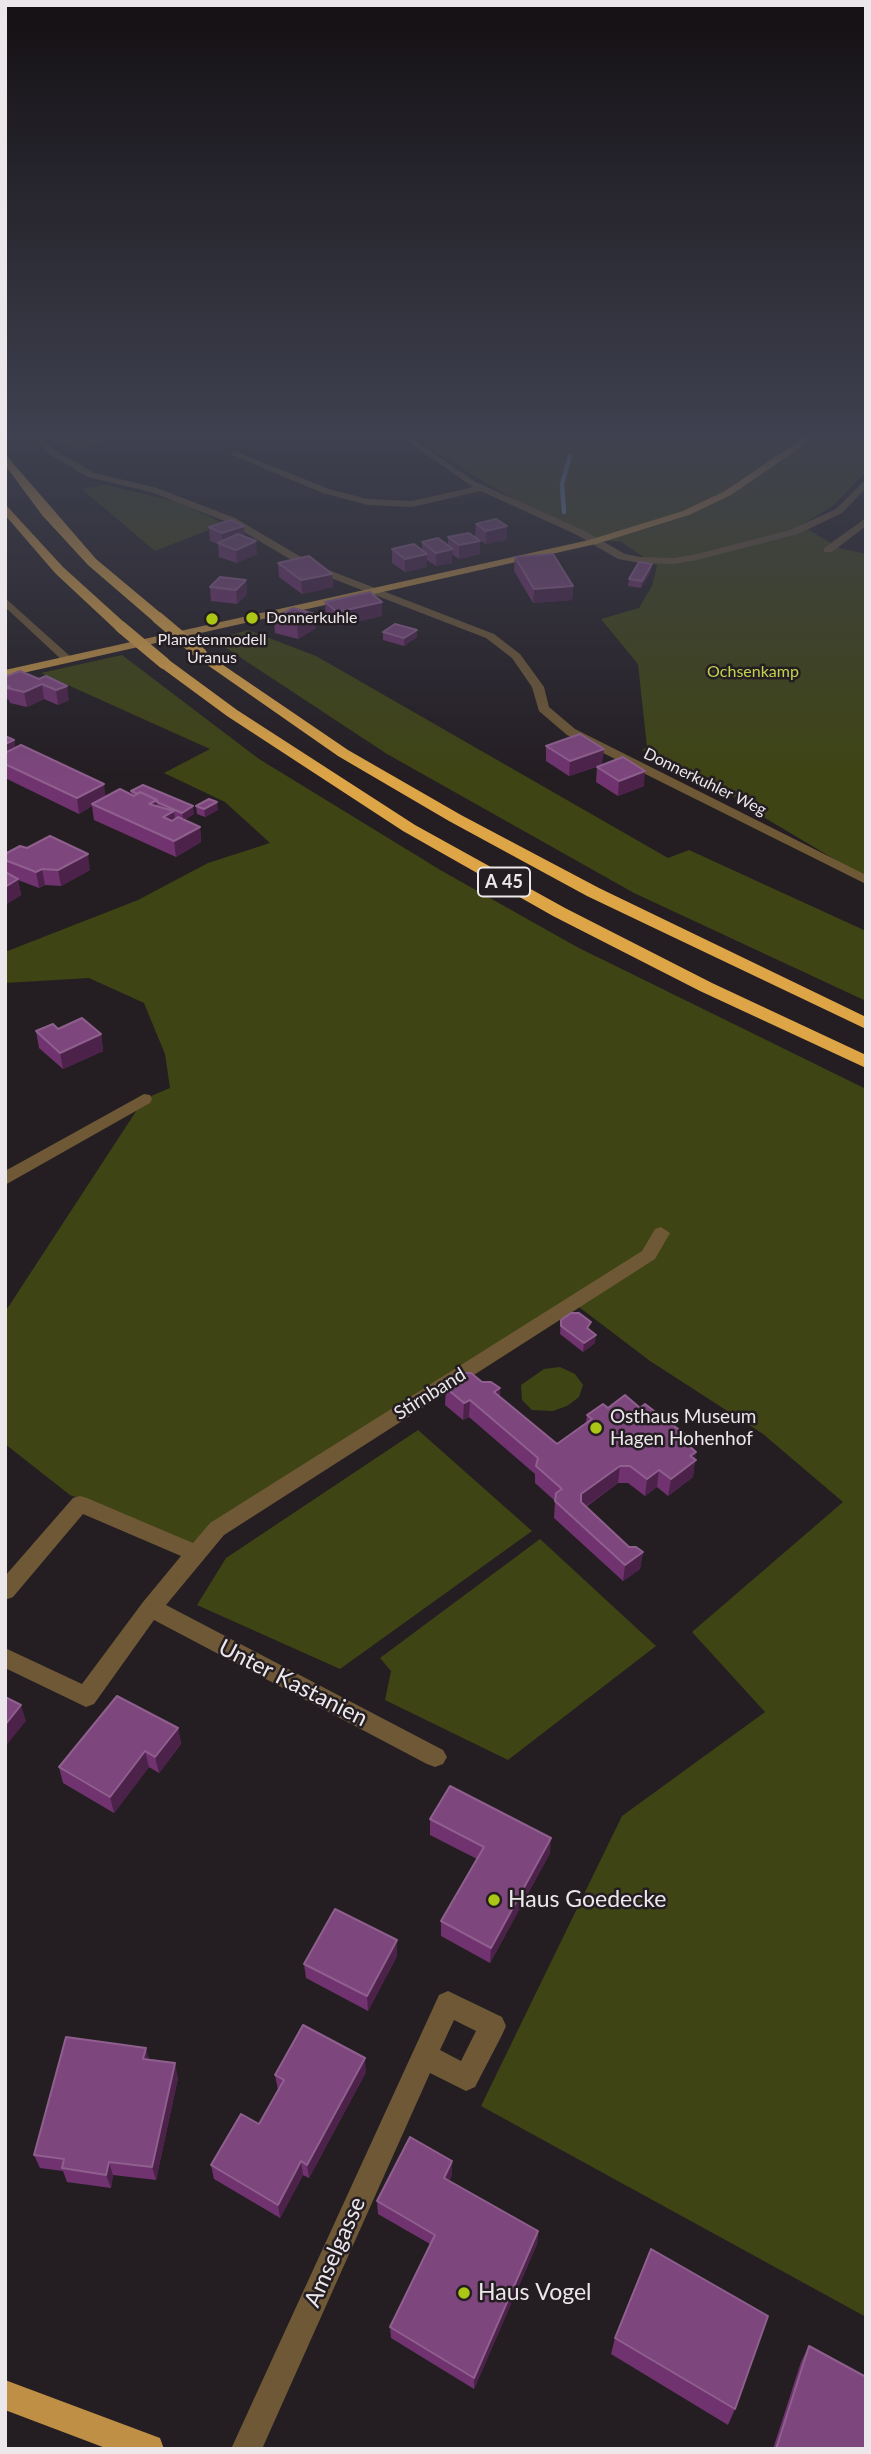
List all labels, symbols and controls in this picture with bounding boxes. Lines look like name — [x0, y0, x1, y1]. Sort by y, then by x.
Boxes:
place label: Donnerkuhle — [266, 608, 357, 628]
marker: Donnerkuhle — [244, 610, 260, 626]
marker: Planetenmodell Uranus — [204, 611, 220, 627]
place label: Planetenmodell Uranus — [158, 630, 266, 668]
park label: Ochsenkamp — [707, 662, 799, 682]
street label: Donnerkuhler Weg — [641, 744, 769, 820]
road number: A 45 — [478, 868, 530, 897]
street label: Stirnband — [390, 1363, 470, 1425]
place label: Osthaus Museum Hagen Hohenhof — [610, 1406, 756, 1450]
marker: Osthaus Museum Hagen Hohenhof — [588, 1420, 604, 1436]
street label: Unter Kastanien — [214, 1634, 372, 1732]
place label: Haus Goedecke — [508, 1886, 666, 1914]
marker: Haus Goedecke — [486, 1892, 502, 1908]
street label: Amselgasse — [299, 2193, 371, 2311]
place label: Haus Vogel — [478, 2279, 591, 2307]
marker: Haus Vogel — [456, 2285, 472, 2301]

